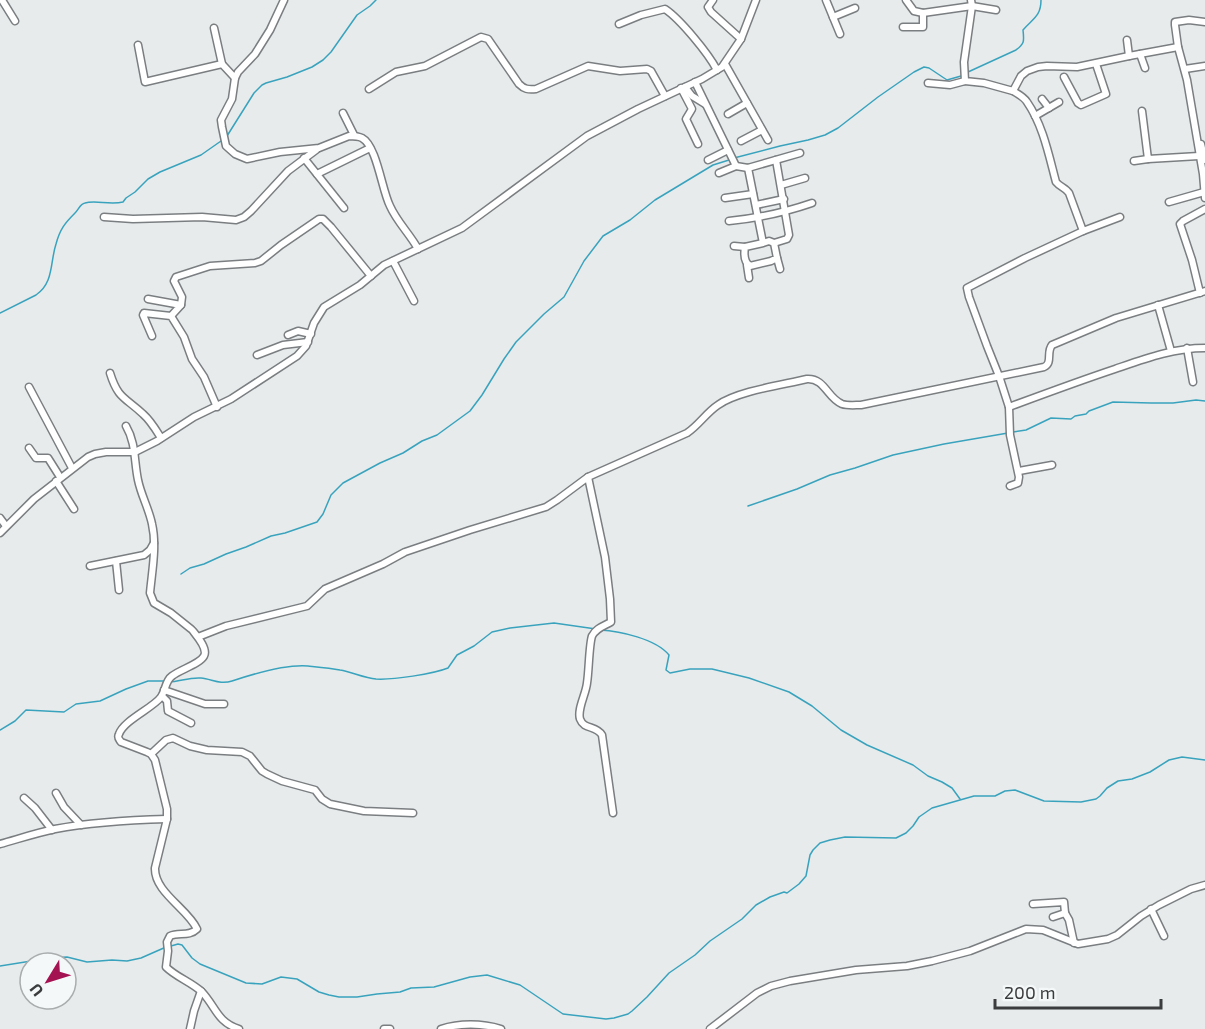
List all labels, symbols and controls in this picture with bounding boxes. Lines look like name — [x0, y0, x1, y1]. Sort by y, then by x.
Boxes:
north arrow — [18, 951, 78, 1011]
scale bar — [995, 972, 1162, 1010]
text: U — [25, 980, 47, 1001]
text: 200 m — [1004, 981, 1056, 1003]

